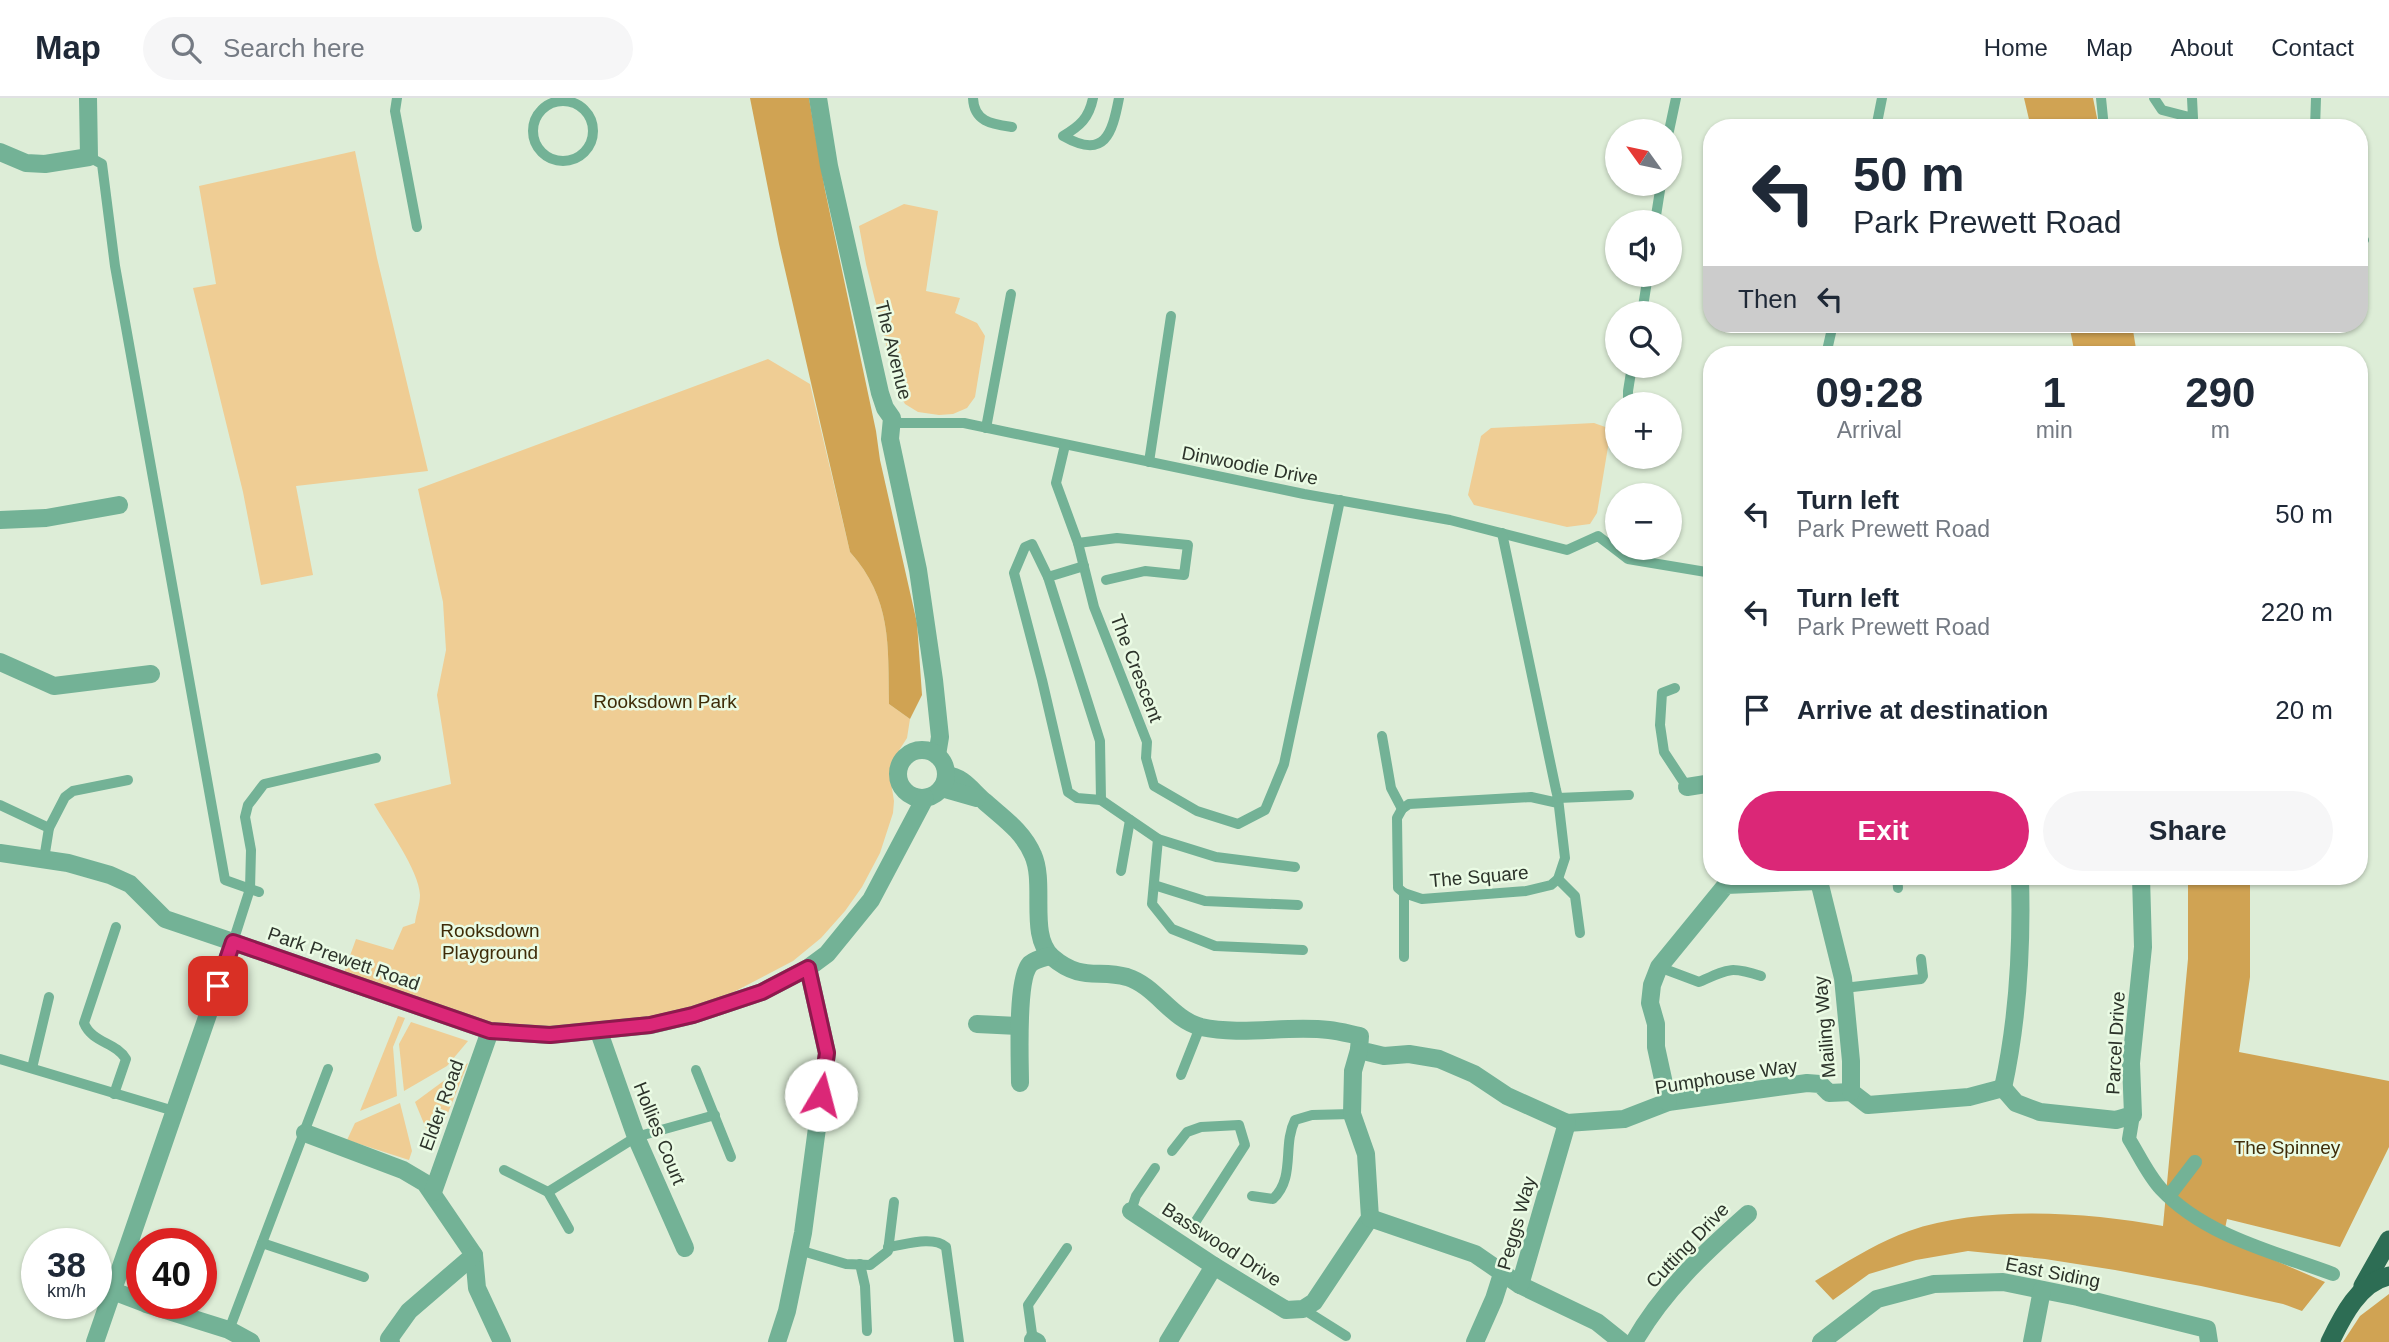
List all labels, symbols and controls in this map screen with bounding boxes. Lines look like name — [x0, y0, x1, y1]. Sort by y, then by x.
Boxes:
search box — [143, 17, 633, 80]
text: Map — [35, 29, 101, 66]
icon: search — [167, 29, 205, 67]
text: Search here — [223, 33, 365, 63]
text: Home — [1984, 34, 2048, 61]
text: Map — [2086, 34, 2133, 61]
text: About — [2171, 34, 2233, 61]
text: Contact — [2271, 34, 2354, 61]
north arrow — [1605, 119, 1682, 196]
map controls — [1605, 119, 1682, 560]
icon: left — [1738, 147, 1829, 238]
text: 50 m — [1853, 147, 1965, 201]
text: Park Prewett Road — [1853, 204, 2122, 240]
button: sound — [1605, 210, 1682, 287]
icon: left — [1811, 280, 1849, 318]
text: Then — [1738, 284, 1797, 314]
street label: The Avenue — [871, 299, 916, 402]
button: search — [1605, 301, 1682, 378]
text: 09:28 — [1816, 369, 1923, 416]
text: 1 — [2042, 369, 2066, 416]
text: 290 — [2185, 369, 2255, 416]
button: + — [1605, 392, 1682, 469]
text: Arrival — [1837, 417, 1902, 443]
text: min — [2036, 417, 2073, 443]
text: m — [2211, 417, 2230, 443]
street label: Dinwoodie Drive — [1180, 442, 1320, 489]
button: − — [1605, 483, 1682, 560]
text: Turn left — [1797, 485, 1899, 515]
icon: left — [1738, 495, 1776, 533]
text: 50 m — [2275, 499, 2333, 529]
text: Park Prewett Road — [1797, 516, 1990, 542]
text: Turn left — [1797, 583, 1899, 613]
icon: left — [1738, 593, 1776, 631]
text: 220 m — [2261, 597, 2333, 627]
street label: The Crescent — [1106, 611, 1167, 726]
text: Park Prewett Road — [1797, 614, 1990, 640]
park label: Rooksdown Park — [593, 691, 737, 712]
icon: arrive — [1738, 691, 1776, 729]
text: Arrive at destination — [1797, 695, 2048, 725]
text: 20 m — [2275, 695, 2333, 725]
button: Exit — [1738, 791, 2029, 871]
button: Share — [2043, 791, 2333, 871]
street label: The Square — [1429, 862, 1529, 891]
park label: Rooksdown Playground — [440, 920, 540, 963]
street label: Park Prewett Road — [265, 923, 423, 994]
pin — [188, 956, 248, 1016]
icon: arrive — [199, 967, 237, 1005]
street label: Mailing Way — [1810, 974, 1839, 1079]
street label: Parcel Drive — [2102, 991, 2129, 1095]
street label: Pumphouse Way — [1653, 1055, 1799, 1098]
street label: Elder Road — [415, 1057, 468, 1153]
position arrow — [784, 1058, 858, 1132]
street label: Hollies Court — [629, 1079, 690, 1188]
park label: The Spinney — [2234, 1137, 2341, 1158]
street label: Peggs Way — [1493, 1173, 1540, 1272]
street label: Basswood Drive — [1158, 1198, 1285, 1291]
street label: Cutting Drive — [1642, 1199, 1733, 1292]
speed limit sign: 40 — [126, 1228, 217, 1319]
text: 38 — [47, 1245, 86, 1284]
street label: East Siding — [2004, 1253, 2102, 1292]
text: km/h — [47, 1281, 86, 1301]

